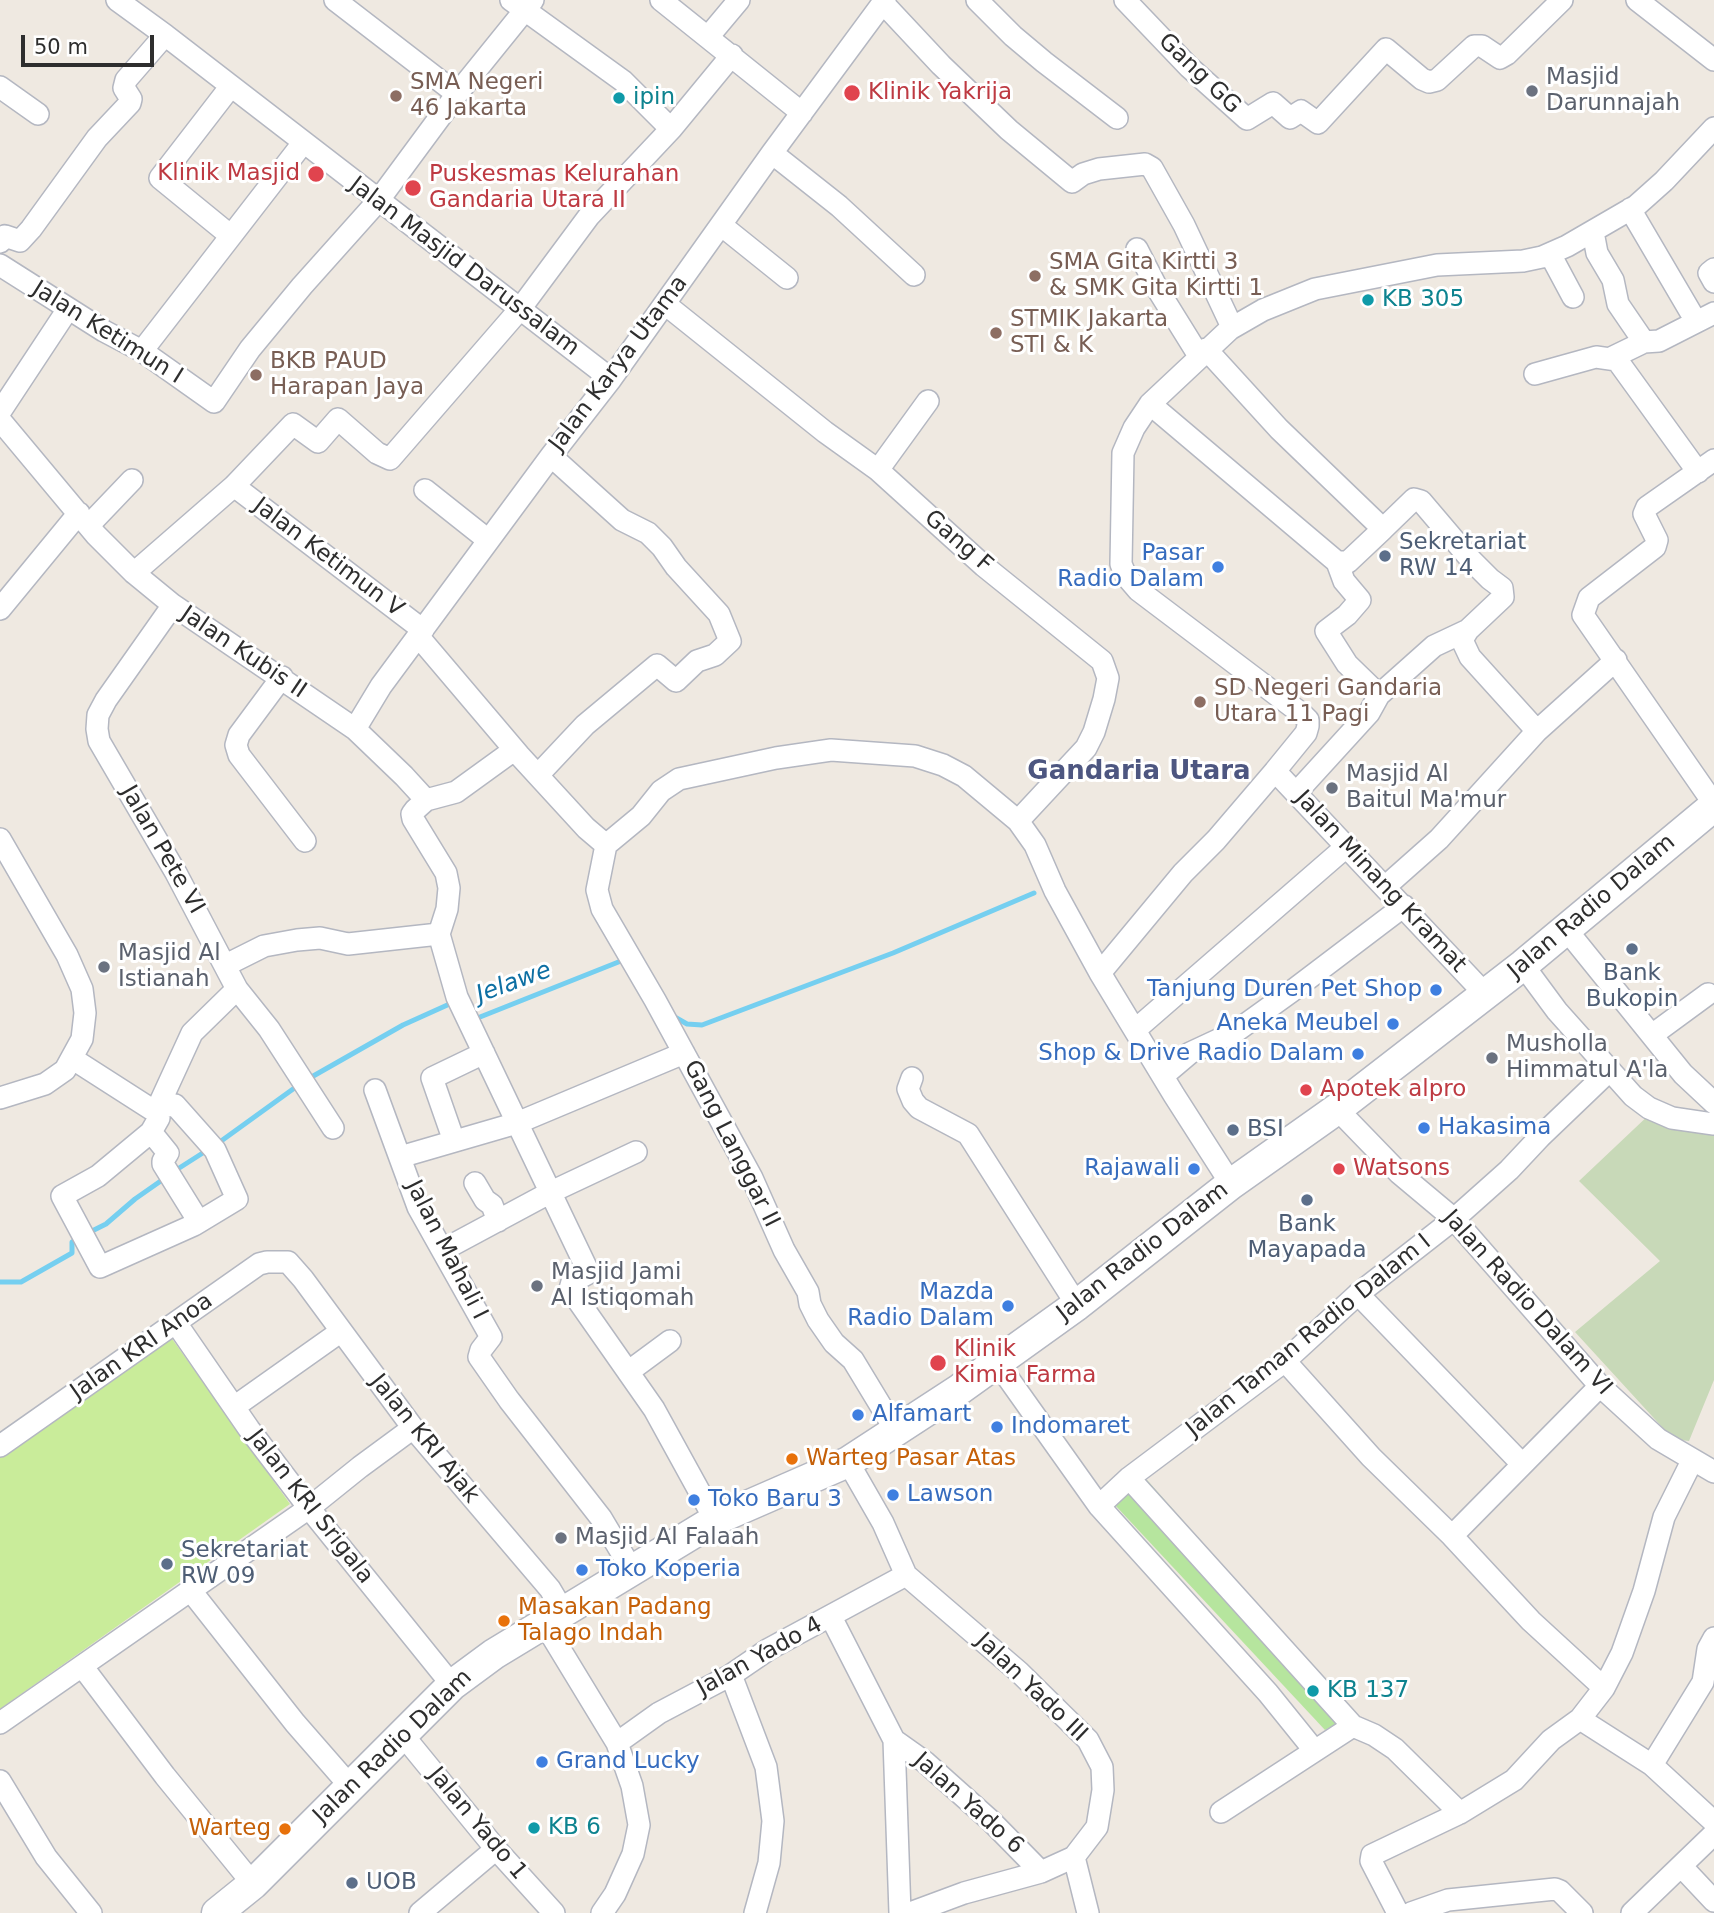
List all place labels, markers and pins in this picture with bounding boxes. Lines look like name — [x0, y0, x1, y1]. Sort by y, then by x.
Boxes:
place label: Masjid Darunnajah — [1546, 64, 1680, 118]
place label: SMA Negeri 46 Jakarta — [410, 69, 543, 123]
place label: Klinik Yakrija — [868, 79, 1012, 107]
marker: Klinik Yakrija — [842, 83, 862, 103]
marker: Masjid Darunnajah — [1524, 83, 1540, 99]
place label: ipin — [633, 84, 675, 112]
marker: SMA Negeri 46 Jakarta — [388, 88, 404, 104]
marker: ipin — [611, 90, 627, 106]
place label: Klinik Masjid — [157, 160, 300, 188]
place label: Puskesmas Kelurahan Gandaria Utara II — [429, 161, 679, 215]
marker: Klinik Masjid — [306, 164, 326, 184]
marker: Puskesmas Kelurahan Gandaria Utara II — [403, 178, 423, 198]
place label: SMA Gita Kirtti 3 & SMK Gita Kirtti 1 — [1049, 249, 1263, 303]
marker: SMA Gita Kirtti 3 & SMK Gita Kirtti 1 — [1027, 268, 1043, 284]
place label: KB 305 — [1382, 286, 1464, 314]
marker: KB 305 — [1360, 292, 1376, 308]
place label: STMIK Jakarta STI & K — [1010, 306, 1168, 360]
marker: STMIK Jakarta STI & K — [988, 325, 1004, 341]
place label: BKB PAUD Harapan Jaya — [270, 348, 424, 402]
marker: BKB PAUD Harapan Jaya — [248, 367, 264, 383]
place label: Sekretariat RW 14 — [1399, 529, 1526, 583]
place label: Pasar Radio Dalam — [1057, 540, 1204, 594]
marker: Sekretariat RW 14 — [1377, 548, 1393, 564]
marker: Pasar Radio Dalam — [1210, 559, 1226, 575]
place label: SD Negeri Gandaria Utara 11 Pagi — [1214, 675, 1442, 729]
marker: SD Negeri Gandaria Utara 11 Pagi — [1192, 694, 1208, 710]
place label: Masjid Al Baitul Ma'mur — [1346, 761, 1506, 815]
marker: Masjid Al Baitul Ma'mur — [1324, 780, 1340, 796]
place label: Masjid Al Istianah — [118, 940, 221, 994]
marker: Bank Bukopin — [1624, 941, 1640, 957]
marker: Masjid Al Istianah — [96, 959, 112, 975]
place label: Bank Bukopin — [1586, 960, 1678, 1014]
place label: Tanjung Duren Pet Shop — [1147, 976, 1422, 1004]
marker: Tanjung Duren Pet Shop — [1428, 982, 1444, 998]
place label: Aneka Meubel — [1217, 1010, 1379, 1038]
marker: Aneka Meubel — [1385, 1016, 1401, 1032]
place label: Musholla Himmatul A'la — [1506, 1031, 1668, 1085]
place label: Shop & Drive Radio Dalam — [1038, 1040, 1344, 1068]
marker: Shop & Drive Radio Dalam — [1350, 1046, 1366, 1062]
marker: Musholla Himmatul A'la — [1484, 1050, 1500, 1066]
place label: Apotek alpro — [1320, 1076, 1466, 1104]
marker: Apotek alpro — [1298, 1082, 1314, 1098]
place label: Hakasima — [1438, 1114, 1551, 1142]
place label: BSI — [1247, 1116, 1284, 1144]
marker: Hakasima — [1416, 1120, 1432, 1136]
marker: BSI — [1225, 1122, 1241, 1138]
place label: Rajawali — [1084, 1155, 1180, 1183]
place label: Watsons — [1353, 1155, 1450, 1183]
marker: Rajawali — [1186, 1161, 1202, 1177]
marker: Watsons — [1331, 1161, 1347, 1177]
marker: Bank Mayapada — [1299, 1192, 1315, 1208]
place label: Bank Mayapada — [1247, 1211, 1367, 1265]
place label: Masjid Jami Al Istiqomah — [551, 1259, 694, 1313]
marker: Masjid Jami Al Istiqomah — [529, 1278, 545, 1294]
place label: Mazda Radio Dalam — [847, 1279, 994, 1333]
marker: Mazda Radio Dalam — [1000, 1298, 1016, 1314]
place label: Klinik Kimia Farma — [954, 1336, 1096, 1390]
marker: Klinik Kimia Farma — [928, 1353, 948, 1373]
place label: Alfamart — [872, 1401, 971, 1429]
marker: Alfamart — [850, 1407, 866, 1423]
place label: Indomaret — [1011, 1413, 1130, 1441]
marker: Indomaret — [989, 1419, 1005, 1435]
place label: Warteg Pasar Atas — [806, 1445, 1016, 1473]
marker: Warteg Pasar Atas — [784, 1451, 800, 1467]
place label: Lawson — [907, 1481, 993, 1509]
place label: Toko Baru 3 — [708, 1486, 842, 1514]
marker: Lawson — [885, 1487, 901, 1503]
marker: Toko Baru 3 — [686, 1492, 702, 1508]
place label: Masjid Al Falaah — [575, 1524, 759, 1552]
marker: Masjid Al Falaah — [553, 1530, 569, 1546]
place label: Sekretariat RW 09 — [181, 1537, 308, 1591]
marker: Sekretariat RW 09 — [159, 1556, 175, 1572]
place label: Toko Koperia — [596, 1556, 741, 1584]
marker: Toko Koperia — [574, 1562, 590, 1578]
place label: Masakan Padang Talago Indah — [518, 1594, 712, 1648]
marker: Masakan Padang Talago Indah — [496, 1613, 512, 1629]
place label: KB 137 — [1327, 1677, 1409, 1705]
marker: KB 137 — [1305, 1683, 1321, 1699]
place label: Grand Lucky — [556, 1748, 700, 1776]
marker: Grand Lucky — [534, 1754, 550, 1770]
place label: KB 6 — [548, 1814, 601, 1842]
place label: Warteg — [188, 1815, 271, 1843]
marker: KB 6 — [526, 1820, 542, 1836]
marker: Warteg — [277, 1821, 293, 1837]
place label: UOB — [366, 1869, 417, 1897]
marker: UOB — [344, 1875, 360, 1891]

